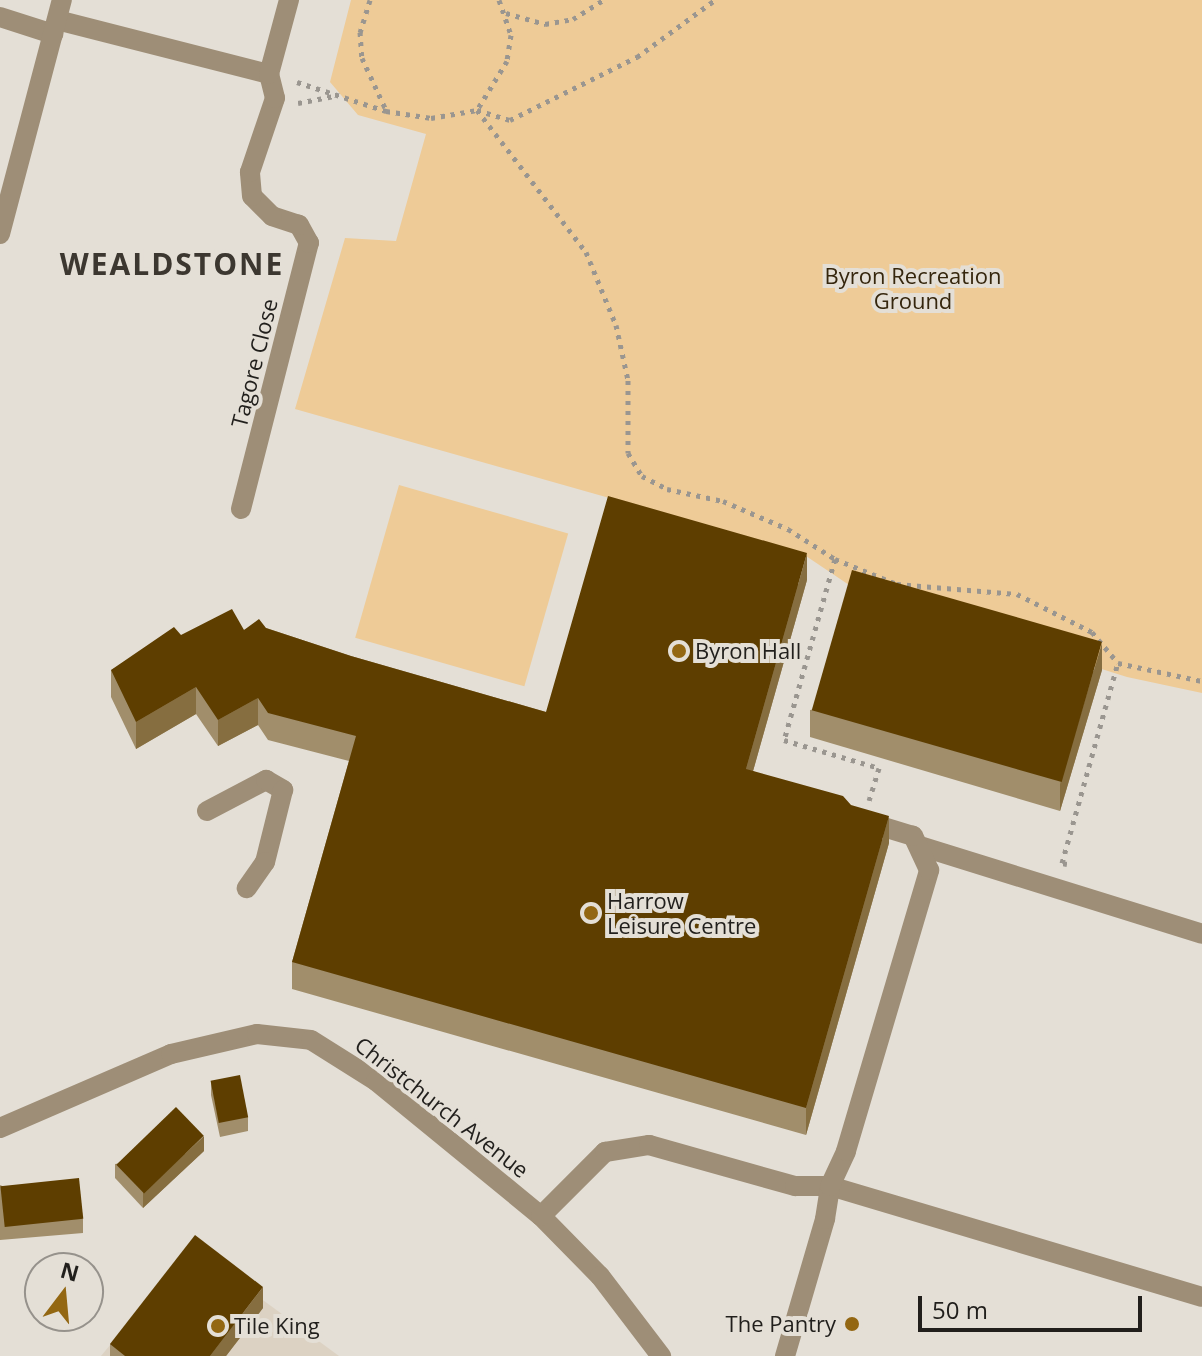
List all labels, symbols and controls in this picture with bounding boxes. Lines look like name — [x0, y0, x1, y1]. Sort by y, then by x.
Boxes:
district label: WEALDSTONE — [60, 246, 284, 282]
park label: Byron Recreation Ground — [825, 262, 1001, 314]
street label: Tagore Close — [225, 296, 283, 430]
place label: Byron Hall — [695, 638, 801, 664]
marker: Byron Hall — [670, 642, 688, 660]
place label: Harrow Leisure Centre — [607, 887, 756, 938]
marker: Harrow Leisure Centre — [582, 904, 600, 922]
street label: Christchurch Avenue — [350, 1031, 534, 1183]
north arrow — [24, 1252, 104, 1332]
text: N — [57, 1254, 83, 1288]
scale bar — [922, 1280, 1146, 1330]
text: 50 m — [932, 1293, 988, 1326]
place label: The Pantry — [726, 1311, 836, 1337]
place label: Tile King — [234, 1313, 320, 1339]
marker: The Pantry — [843, 1315, 861, 1333]
marker: Tile King — [209, 1317, 227, 1335]

